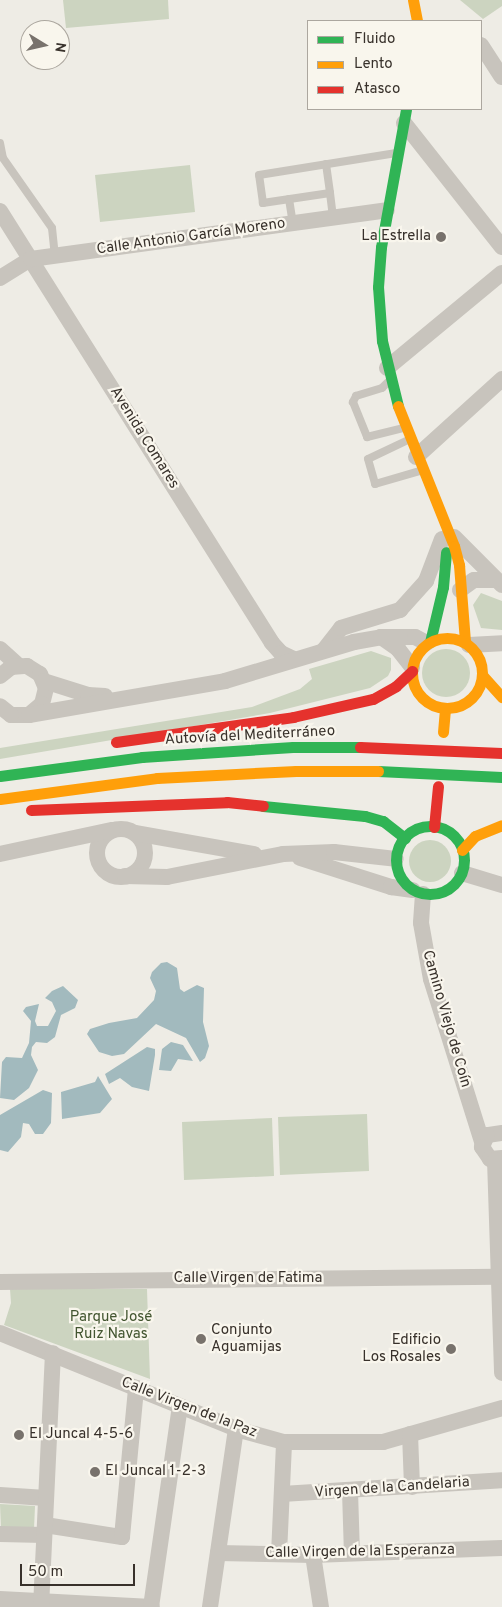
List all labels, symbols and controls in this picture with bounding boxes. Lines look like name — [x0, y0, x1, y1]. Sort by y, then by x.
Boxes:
north arrow — [20, 20, 70, 70]
legend — [307, 20, 482, 110]
text: Fluido — [354, 30, 395, 49]
text: N — [50, 41, 69, 54]
text: Lento — [354, 55, 393, 74]
text: Atasco — [354, 80, 400, 99]
street label: Calle Antonio García Moreno — [95, 215, 287, 259]
place label: La Estrella — [361, 228, 431, 246]
marker: La Estrella — [435, 231, 447, 243]
street label: Avenida Comares — [105, 384, 183, 492]
street label: Autovía del Mediterráneo — [164, 723, 336, 749]
street label: Camino Viejo de Coín — [418, 948, 474, 1090]
street label: Calle Virgen de Fatima — [173, 1270, 323, 1288]
park label: Parque José Ruiz Navas — [70, 1308, 152, 1343]
place label: Conjunto Aguamijas — [211, 1321, 282, 1356]
place label: Edificio Los Rosales — [362, 1331, 441, 1366]
marker: Conjunto Aguamijas — [195, 1333, 207, 1345]
marker: Edificio Los Rosales — [445, 1343, 457, 1355]
street label: Calle Virgen de la Paz — [118, 1374, 260, 1442]
place label: El Juncal 4-5-6 — [29, 1426, 133, 1444]
marker: El Juncal 4-5-6 — [13, 1429, 25, 1441]
place label: El Juncal 1-2-3 — [105, 1463, 206, 1481]
marker: El Juncal 1-2-3 — [89, 1466, 101, 1478]
street label: Virgen de la Candelaria — [314, 1474, 470, 1502]
street label: Calle Virgen de la Esperanza — [265, 1541, 455, 1563]
scale bar — [22, 1554, 138, 1586]
text: 50 m — [28, 1563, 63, 1582]

